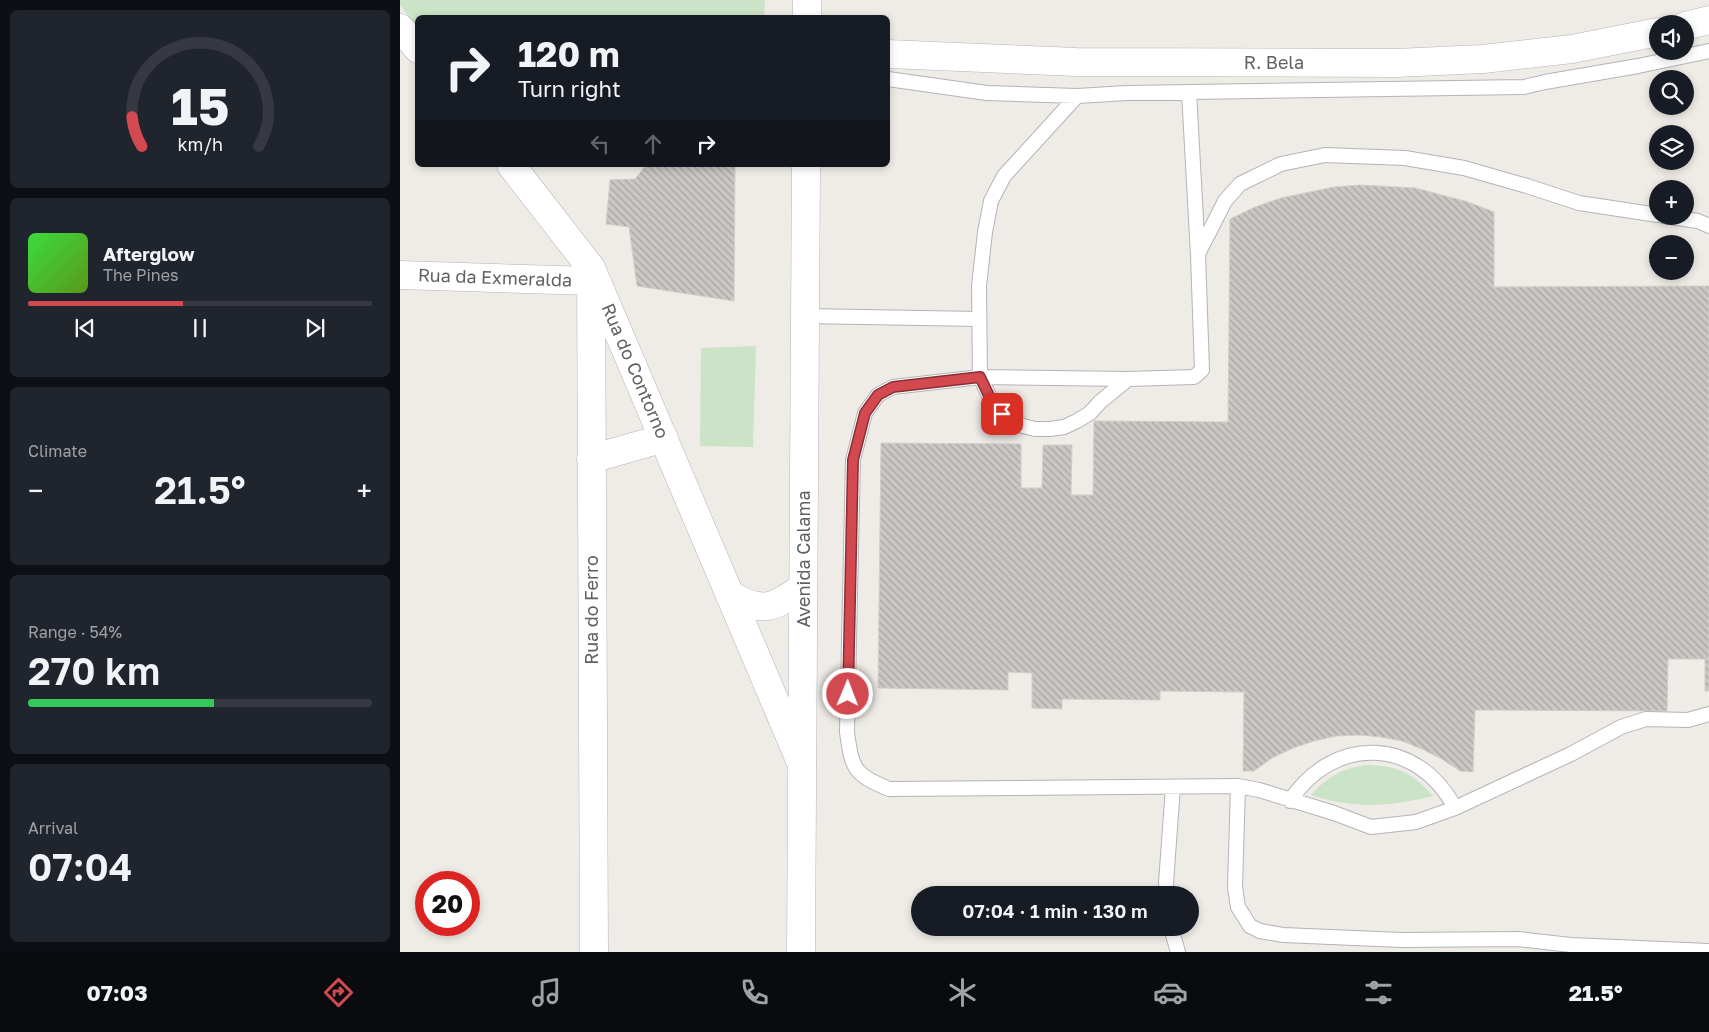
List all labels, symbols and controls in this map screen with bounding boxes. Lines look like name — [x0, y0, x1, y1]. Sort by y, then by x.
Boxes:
map controls — [1649, 15, 1694, 280]
button: sound — [1649, 15, 1694, 60]
text: 120 m — [518, 33, 620, 75]
icon: right — [435, 35, 500, 100]
street label: R. Bela — [1244, 51, 1304, 73]
button: search — [1649, 70, 1694, 115]
text: 15 — [171, 74, 229, 136]
text: Turn right — [518, 75, 621, 102]
button: layers — [1649, 125, 1694, 170]
icon: left — [586, 130, 614, 158]
icon: ahead — [639, 130, 667, 158]
icon: right — [692, 130, 720, 158]
text: km/h — [177, 133, 223, 155]
button: + — [1649, 180, 1694, 225]
button: − — [1649, 235, 1694, 280]
text: Afterglow — [103, 242, 194, 265]
street label: Rua da Exmeralda — [418, 263, 573, 291]
text: The Pines — [103, 265, 178, 285]
street label: Rua do Contorno — [598, 300, 674, 441]
icon: previous — [71, 314, 99, 342]
icon: pause — [186, 314, 214, 342]
icon: next — [301, 314, 329, 342]
pin — [981, 393, 1023, 435]
icon: arrive — [988, 400, 1016, 428]
text: Climate — [28, 441, 87, 461]
text: 21.5° — [154, 467, 246, 512]
text: − — [28, 474, 43, 507]
text: + — [357, 474, 372, 507]
street label: Avenida Calama — [792, 490, 814, 628]
street label: Rua do Ferro — [580, 555, 602, 665]
text: Range · 54% — [28, 622, 122, 642]
text: 270 km — [28, 648, 160, 693]
position arrow — [821, 667, 873, 719]
text: Arrival — [28, 818, 78, 838]
text: 07:04 — [28, 844, 133, 889]
speed limit sign: 20 — [415, 871, 480, 936]
text: 07:04 · 1 min · 130 m — [962, 899, 1148, 922]
icon: directions — [321, 975, 356, 1010]
icon: music — [529, 975, 564, 1010]
icon: phone — [737, 975, 772, 1010]
icon: climate — [945, 975, 980, 1010]
icon: car — [1153, 975, 1188, 1010]
icon: filters — [1361, 975, 1396, 1010]
text: 07:03 — [87, 979, 148, 1006]
text: 21.5° — [1569, 979, 1622, 1006]

